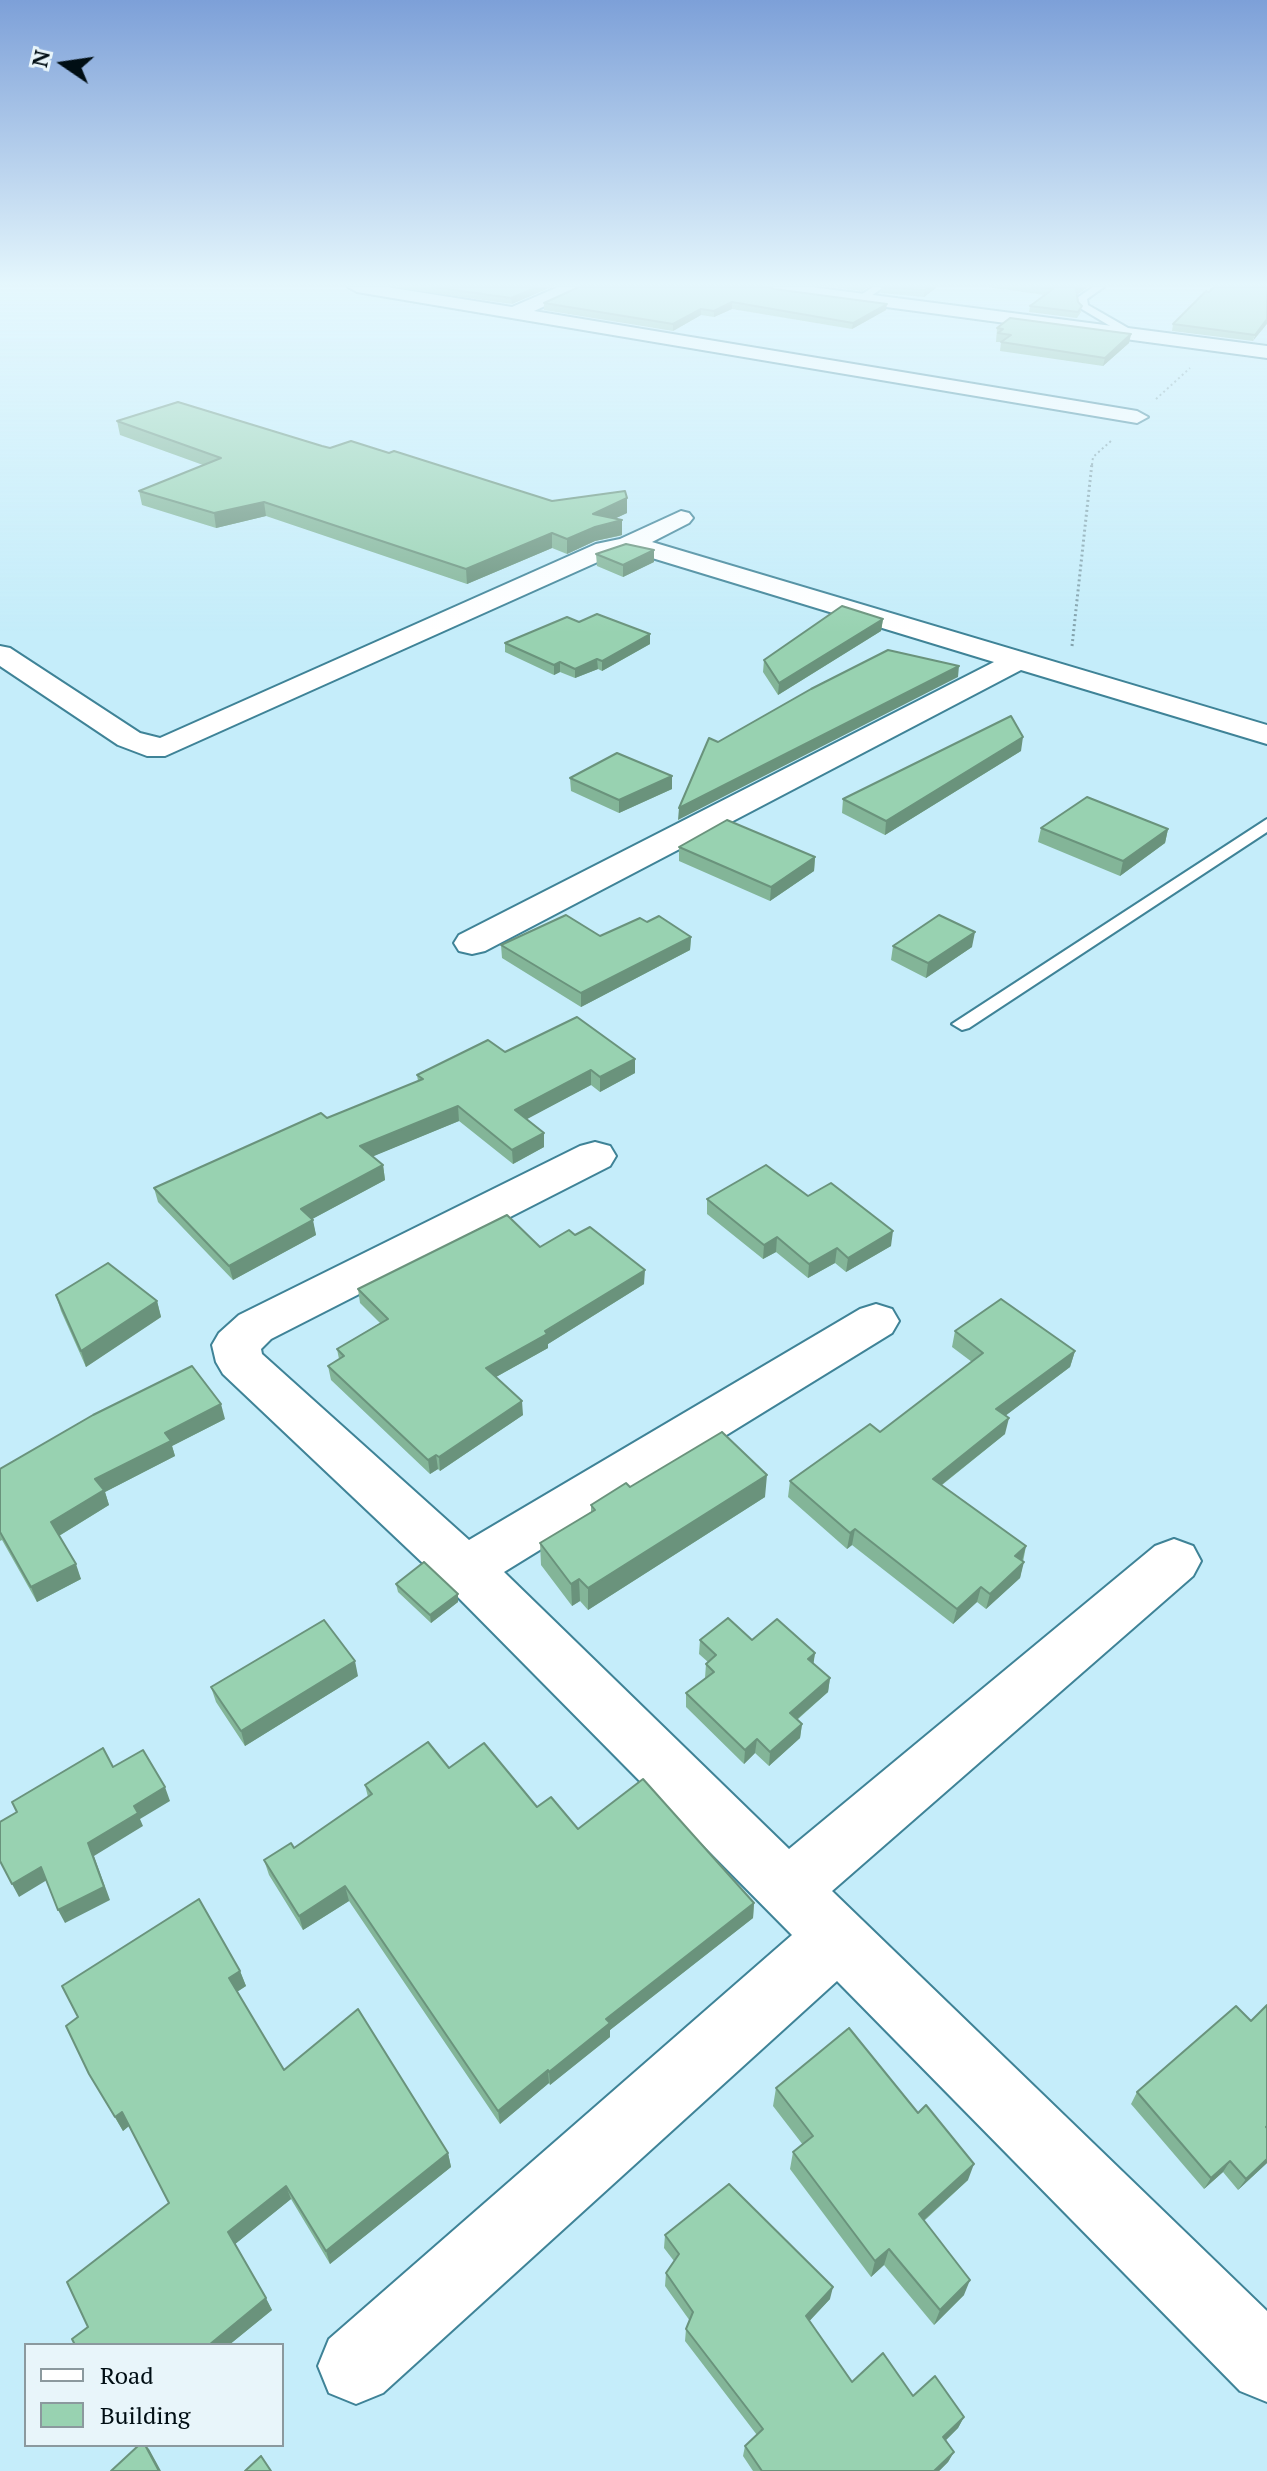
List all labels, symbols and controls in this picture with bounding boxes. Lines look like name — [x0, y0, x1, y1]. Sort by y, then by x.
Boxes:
north arrow — [24, 24, 104, 104]
text: N — [24, 47, 56, 70]
legend — [24, 2343, 284, 2447]
text: Road — [100, 2359, 154, 2391]
text: Building — [100, 2399, 190, 2431]

